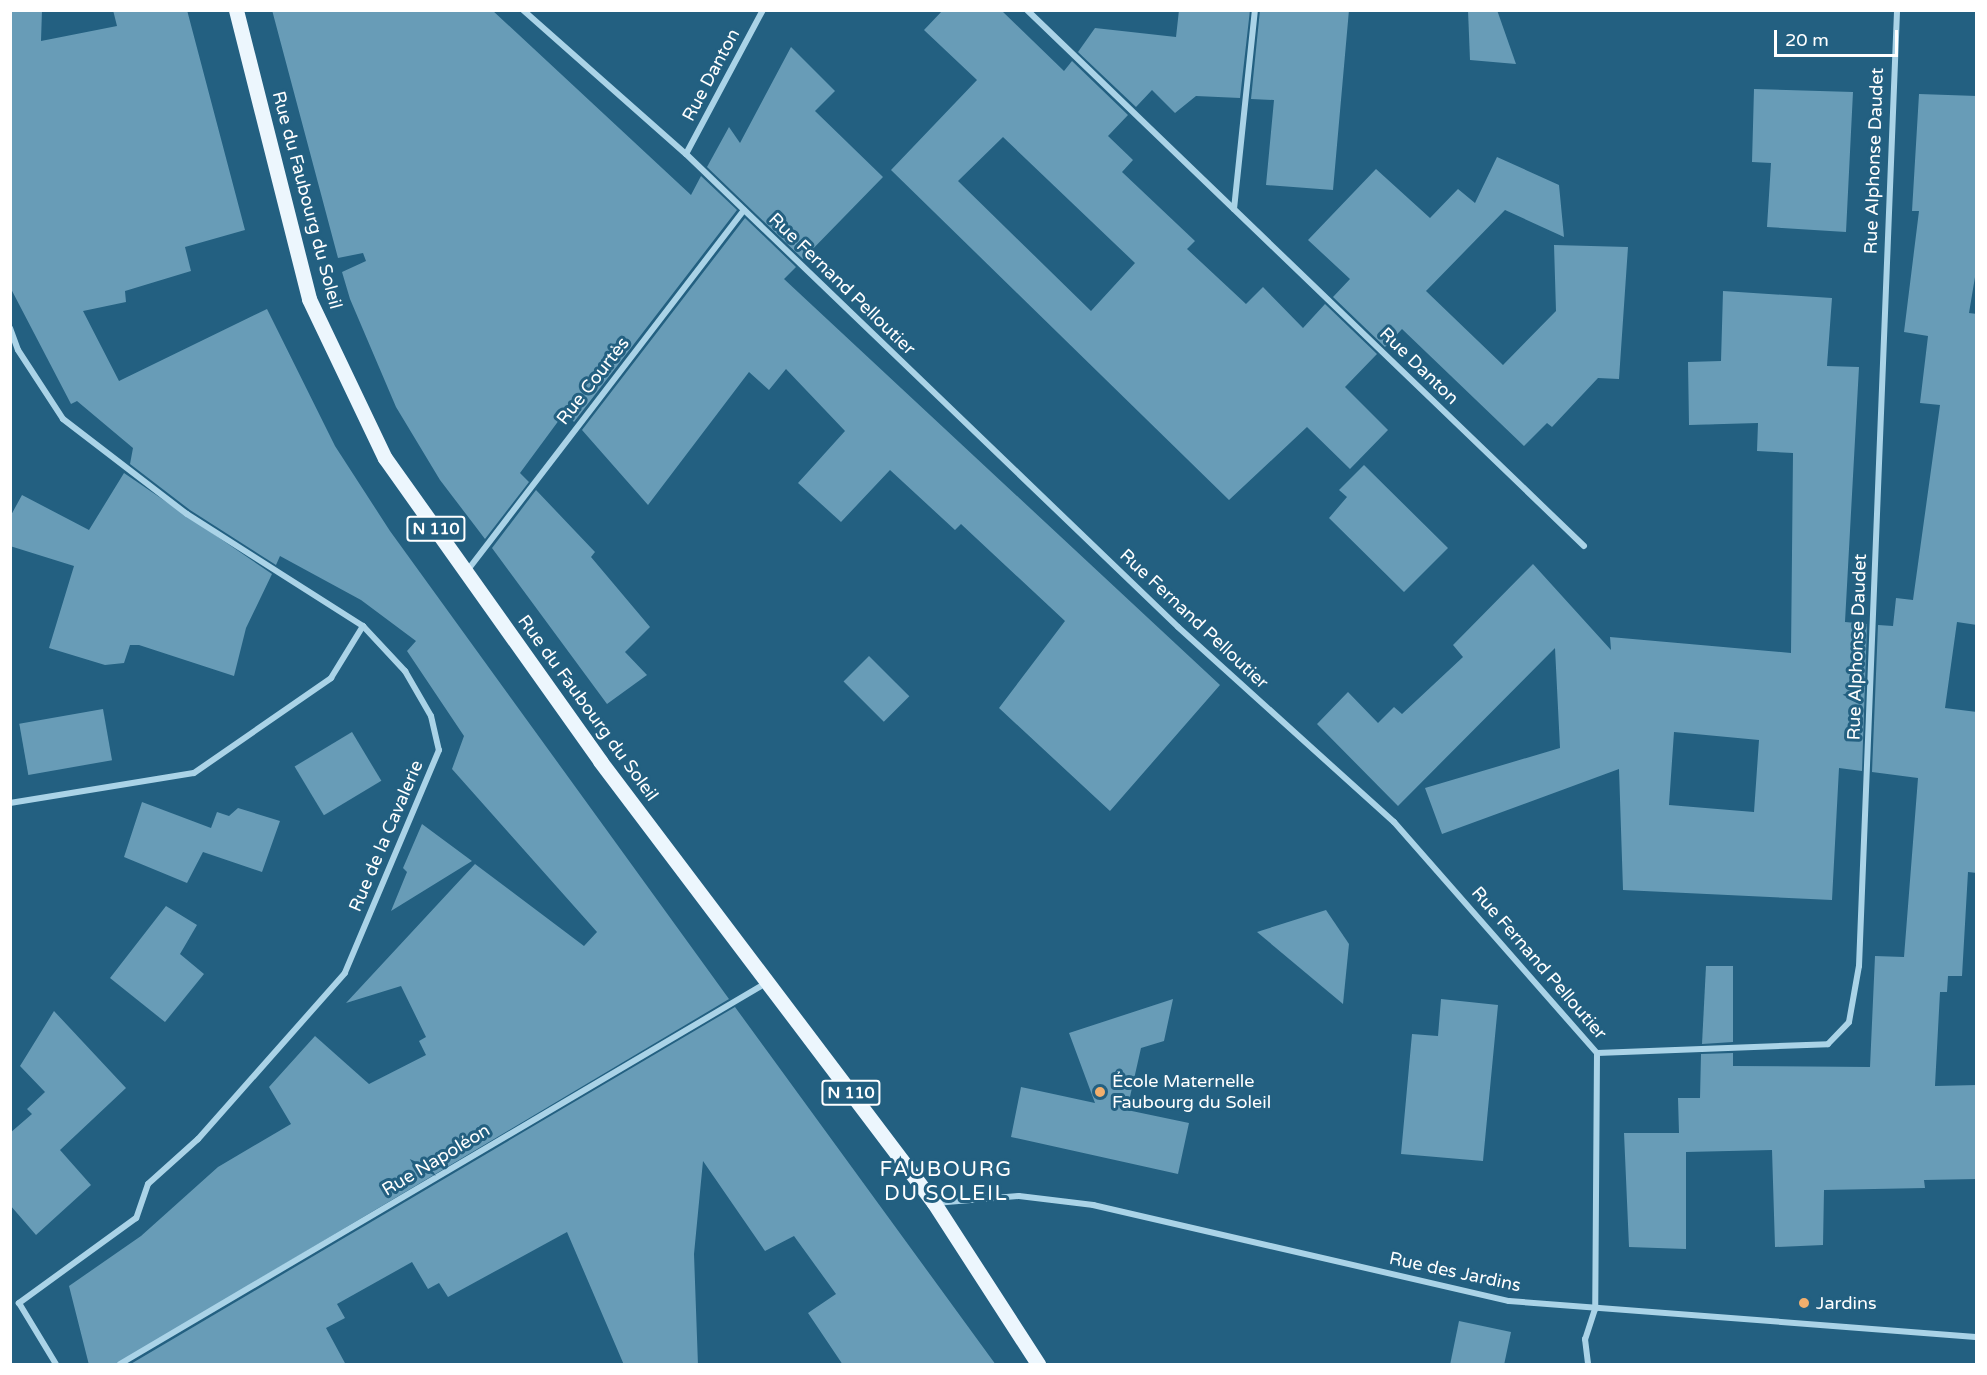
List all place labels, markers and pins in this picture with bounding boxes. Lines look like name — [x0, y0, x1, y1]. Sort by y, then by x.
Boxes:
place label: École Maternelle Faubourg du Soleil — [1112, 1071, 1271, 1114]
marker: École Maternelle Faubourg du Soleil — [1093, 1085, 1107, 1099]
place label: Jardins — [1816, 1292, 1877, 1314]
marker: Jardins — [1797, 1296, 1811, 1310]

